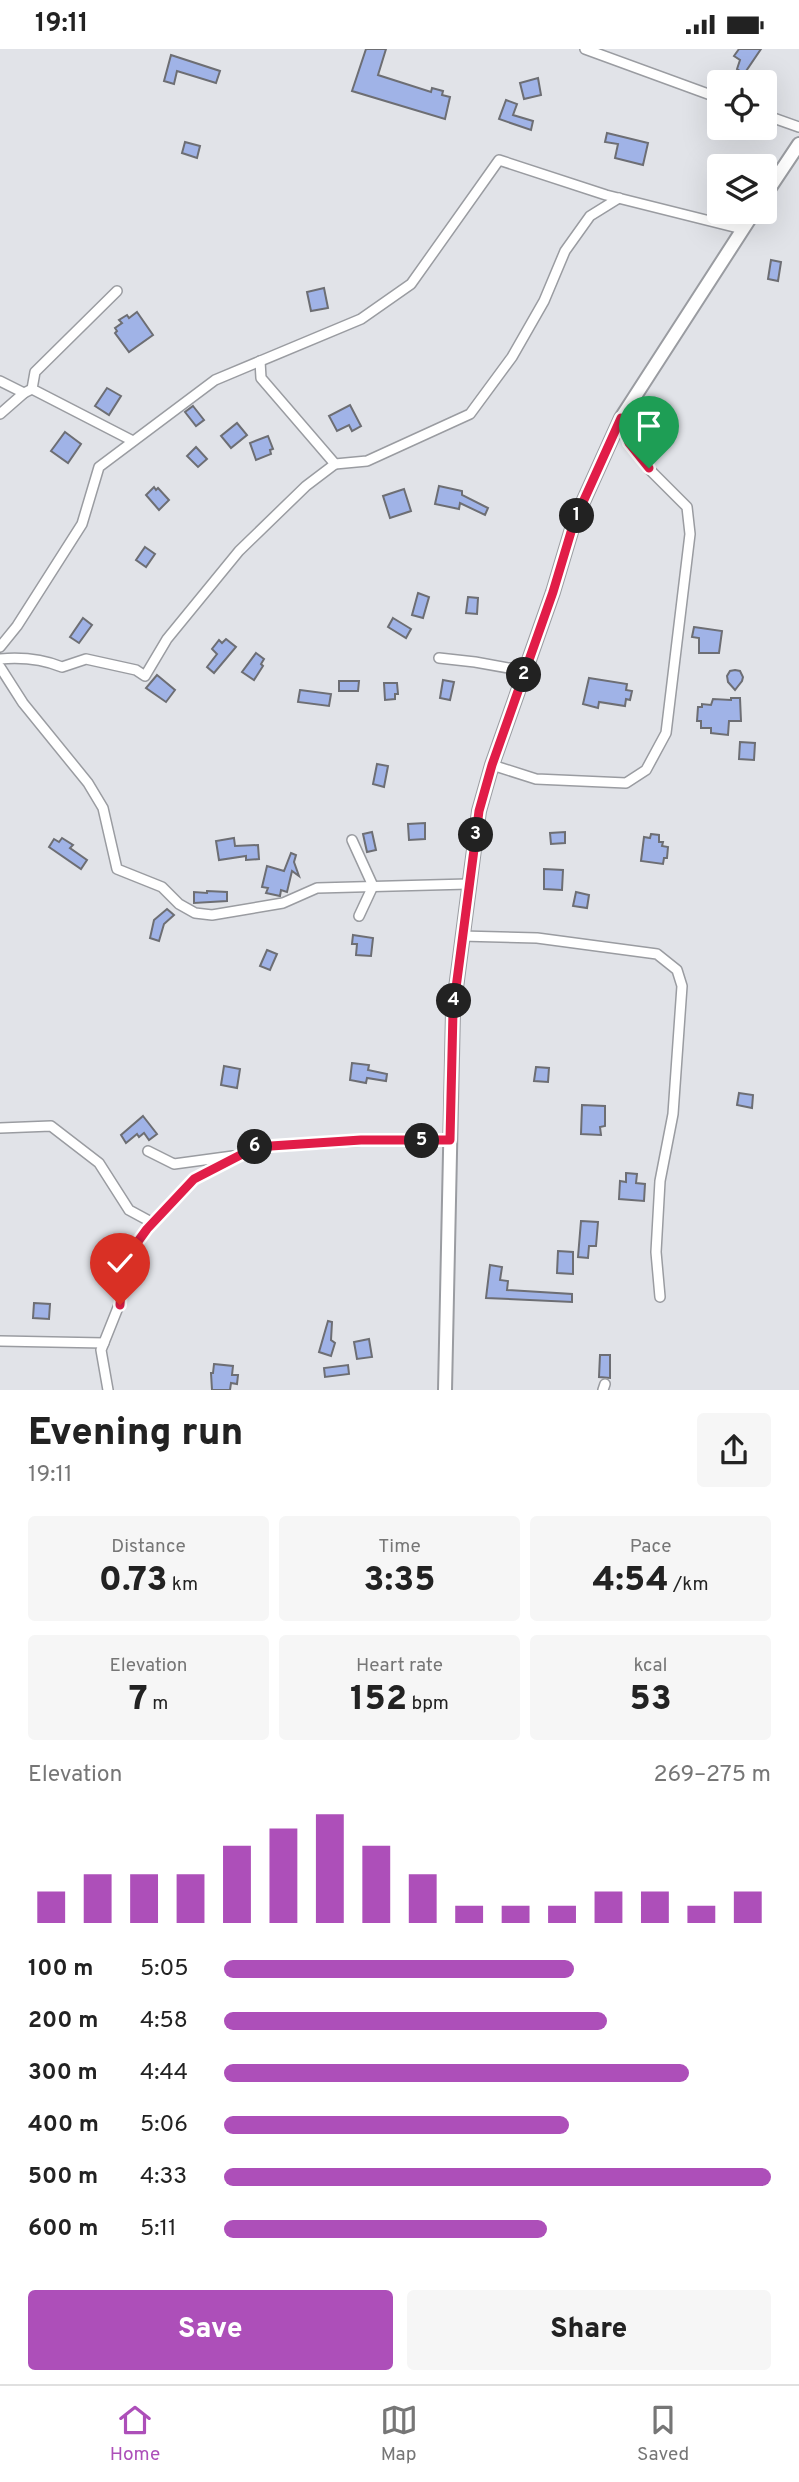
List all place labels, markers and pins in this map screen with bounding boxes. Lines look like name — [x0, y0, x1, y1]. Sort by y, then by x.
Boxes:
pin — [619, 396, 679, 468]
pin: 1 — [560, 498, 594, 533]
pin: 2 — [506, 657, 542, 693]
pin: 3 — [458, 817, 494, 853]
pin: 4 — [436, 983, 472, 1019]
pin: 5 — [404, 1123, 440, 1159]
pin: 6 — [238, 1129, 272, 1165]
pin — [90, 1233, 150, 1305]

